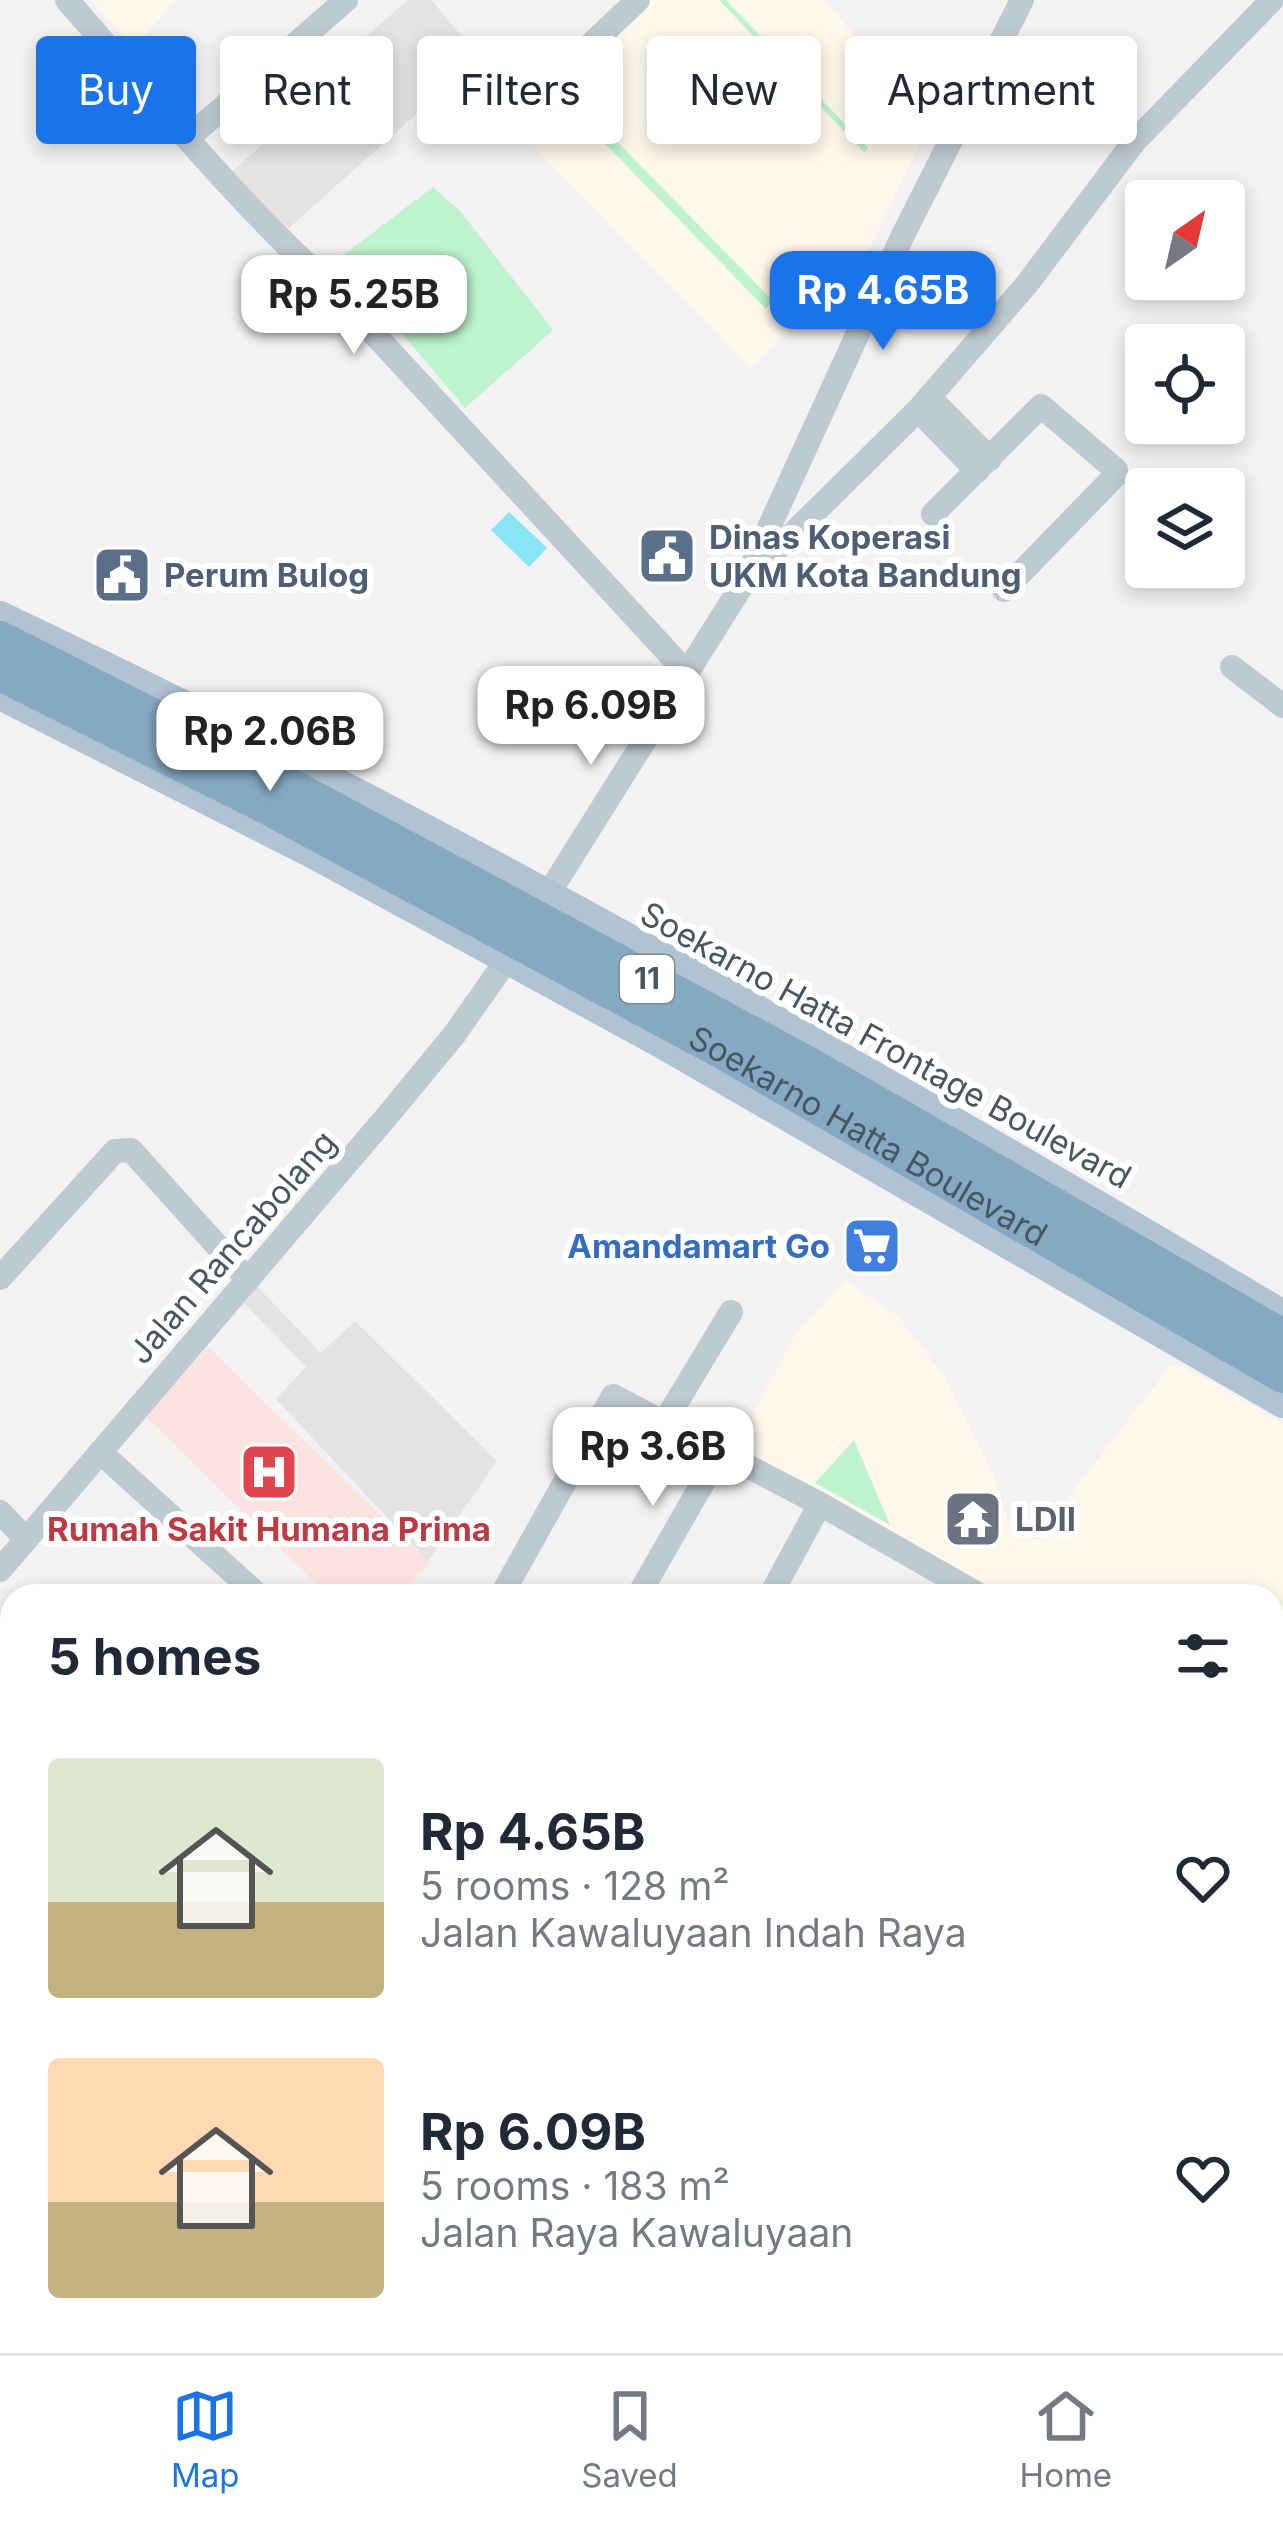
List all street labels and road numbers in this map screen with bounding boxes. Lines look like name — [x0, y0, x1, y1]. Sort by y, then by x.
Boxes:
street label: Soekarno Hatta Frontage Boulevard — [634, 893, 1138, 1197]
road number: 11 — [620, 955, 674, 1003]
street label: Soekarno Hatta Boulevard — [682, 1017, 1054, 1254]
street label: Jalan Rancabolang — [120, 1122, 344, 1372]

